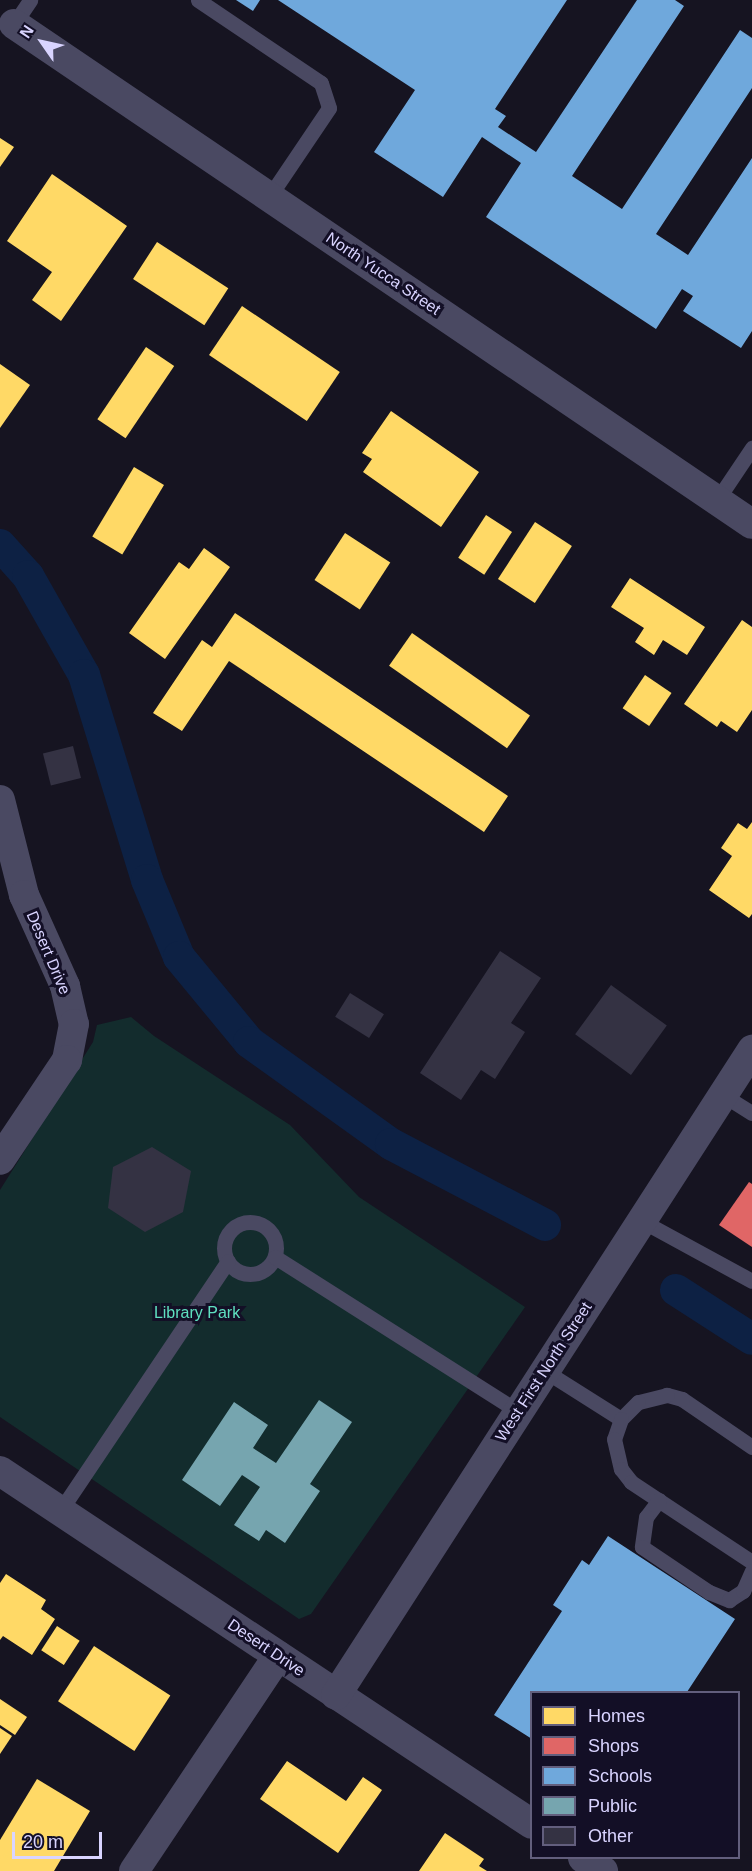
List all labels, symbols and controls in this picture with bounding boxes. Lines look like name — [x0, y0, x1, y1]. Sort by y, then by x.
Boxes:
north arrow — [12, 12, 72, 72]
text: N — [16, 22, 37, 41]
street label: North Yucca Street — [322, 228, 444, 320]
street label: Desert Drive — [22, 908, 74, 998]
street label: West First North Street — [492, 1299, 596, 1445]
park label: Library Park — [154, 1303, 240, 1323]
street label: Desert Drive — [224, 1615, 308, 1681]
legend — [530, 1691, 740, 1859]
text: Homes — [588, 1706, 645, 1726]
text: Shops — [588, 1736, 639, 1756]
text: Schools — [588, 1766, 652, 1786]
text: Public — [588, 1796, 637, 1816]
scale bar — [15, 1820, 105, 1858]
text: Other — [588, 1826, 633, 1846]
text: 20 m — [23, 1832, 63, 1852]

